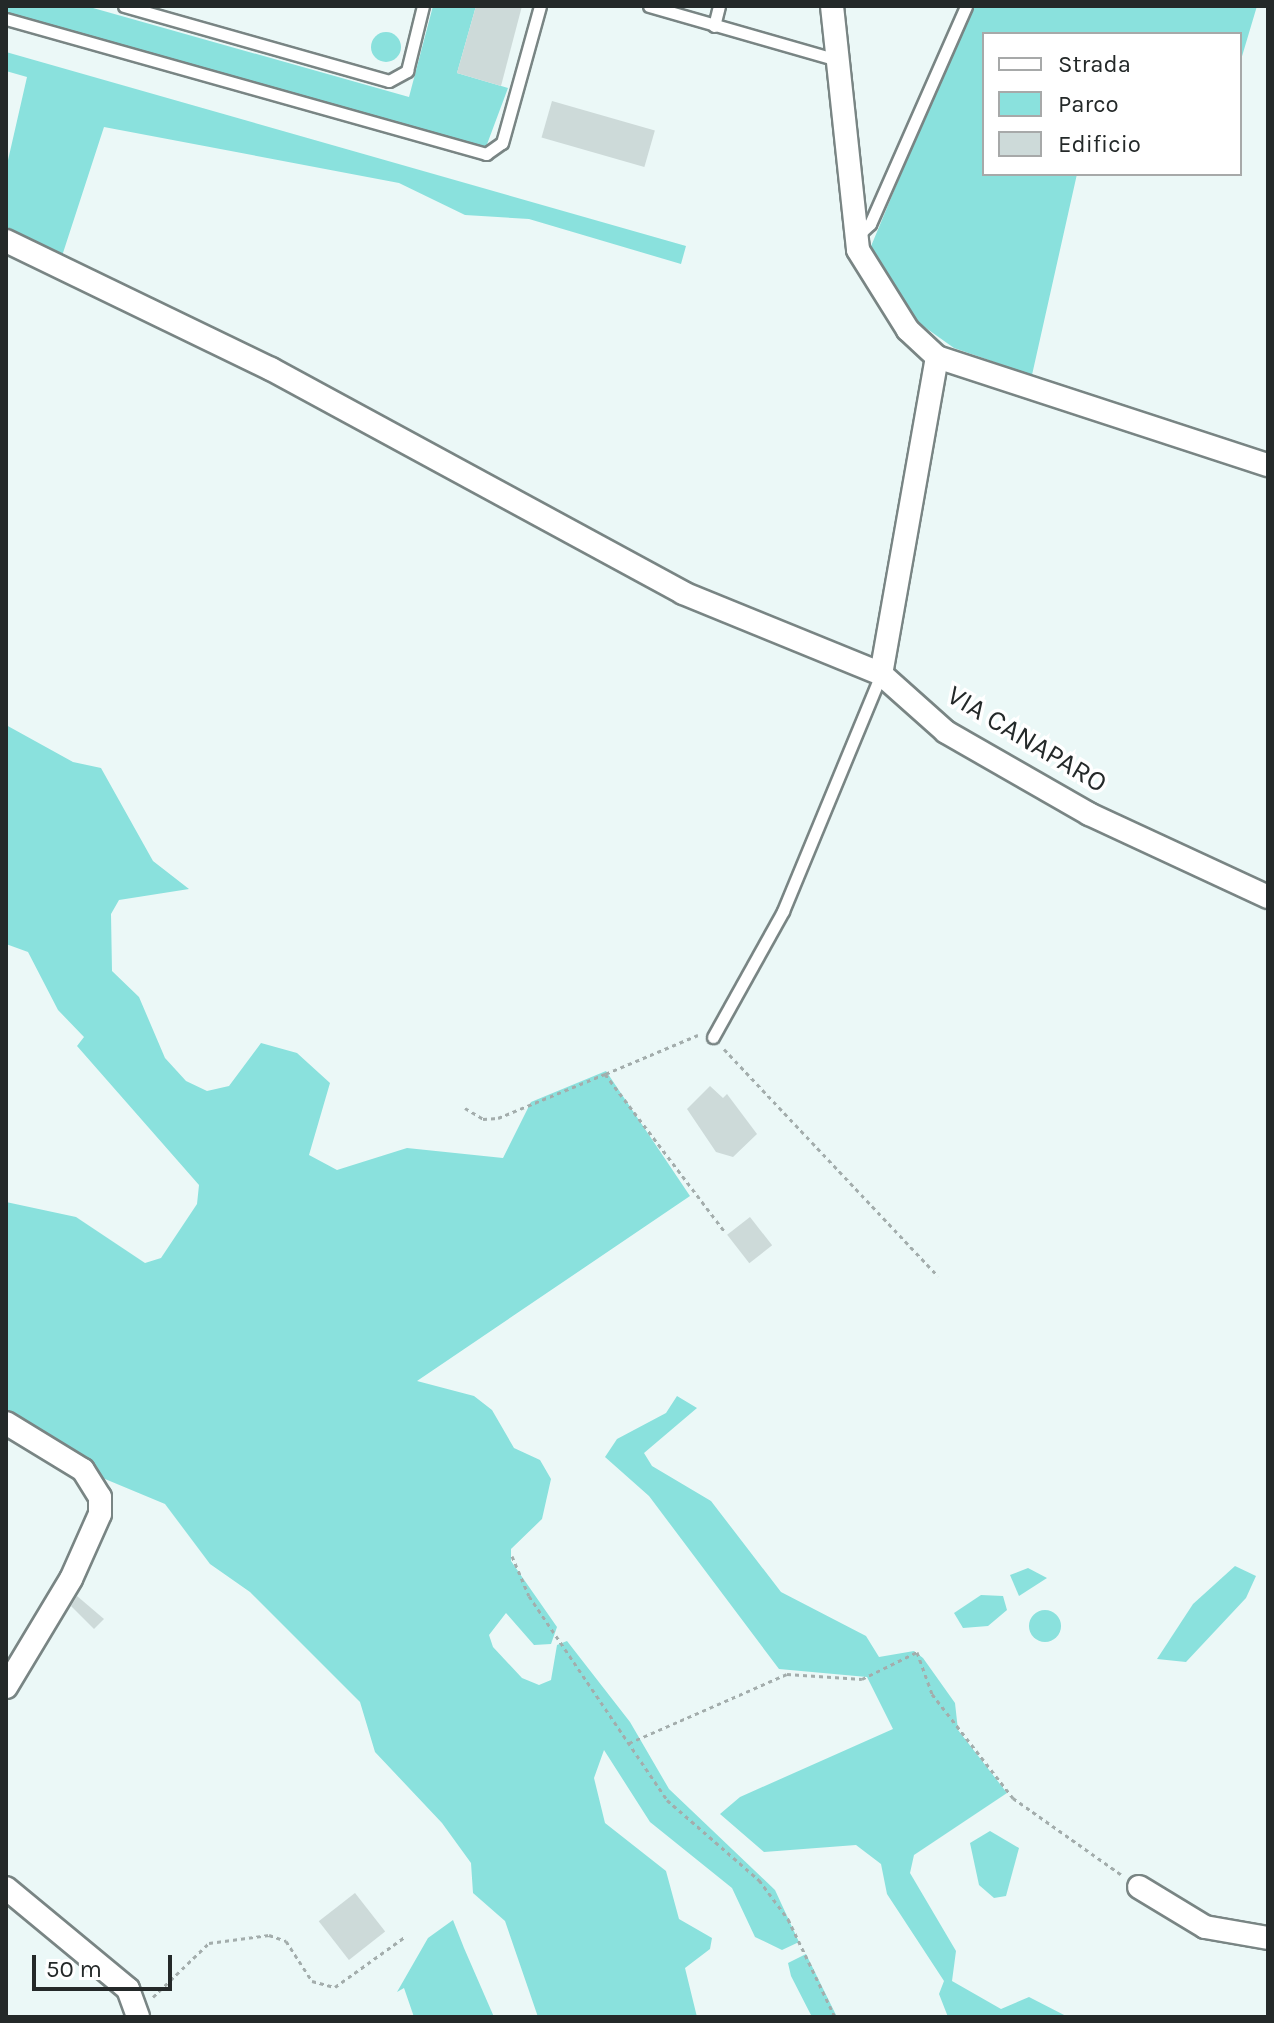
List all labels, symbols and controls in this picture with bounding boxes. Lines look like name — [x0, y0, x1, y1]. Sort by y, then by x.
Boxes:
legend — [982, 32, 1242, 176]
text: Strada — [1058, 50, 1131, 78]
text: Parco — [1058, 90, 1119, 118]
text: Edificio — [1058, 130, 1141, 158]
street label: VIA CANAPARO — [941, 678, 1113, 800]
scale bar — [36, 1939, 176, 1989]
text: 50 m — [46, 1955, 102, 1983]

